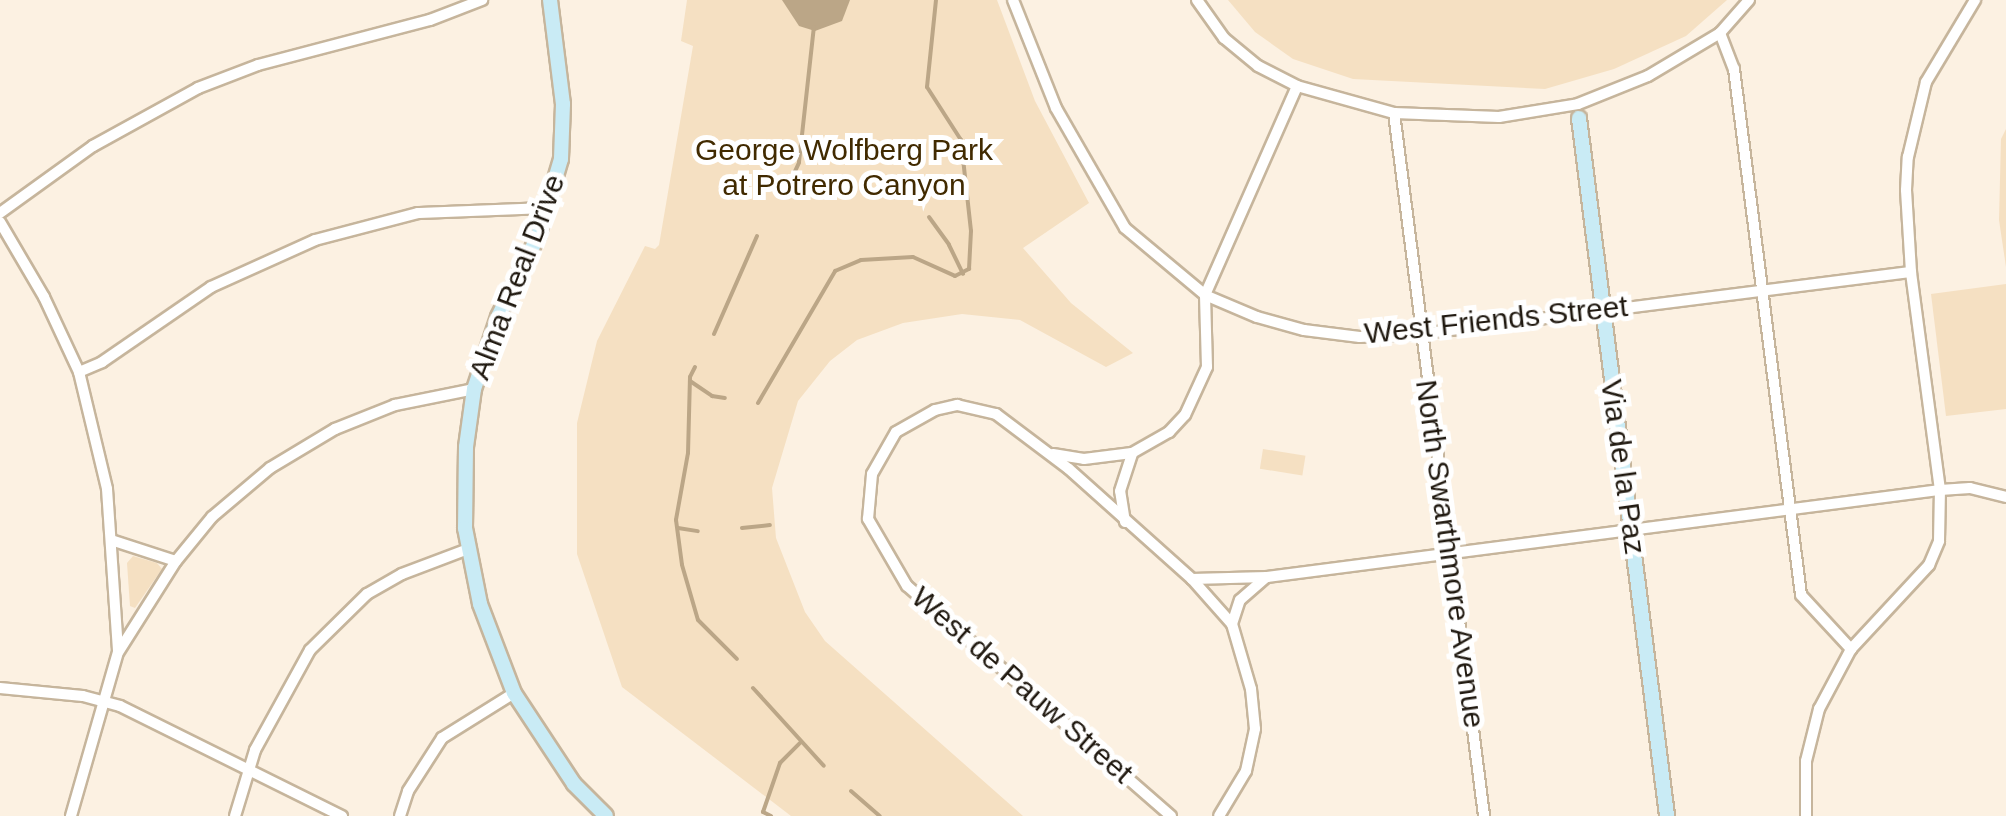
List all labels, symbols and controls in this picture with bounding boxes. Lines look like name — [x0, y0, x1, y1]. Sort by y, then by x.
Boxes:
park label: George Wolfberg Park at Potrero Canyon — [695, 132, 993, 202]
street label: Alma Real Drive — [461, 169, 573, 385]
street label: West Friends Street — [1363, 288, 1629, 352]
street label: North Swarthmore Avenue — [1408, 377, 1492, 731]
street label: Via de la Paz — [1593, 377, 1653, 557]
street label: West de Pauw Street — [904, 579, 1140, 791]

